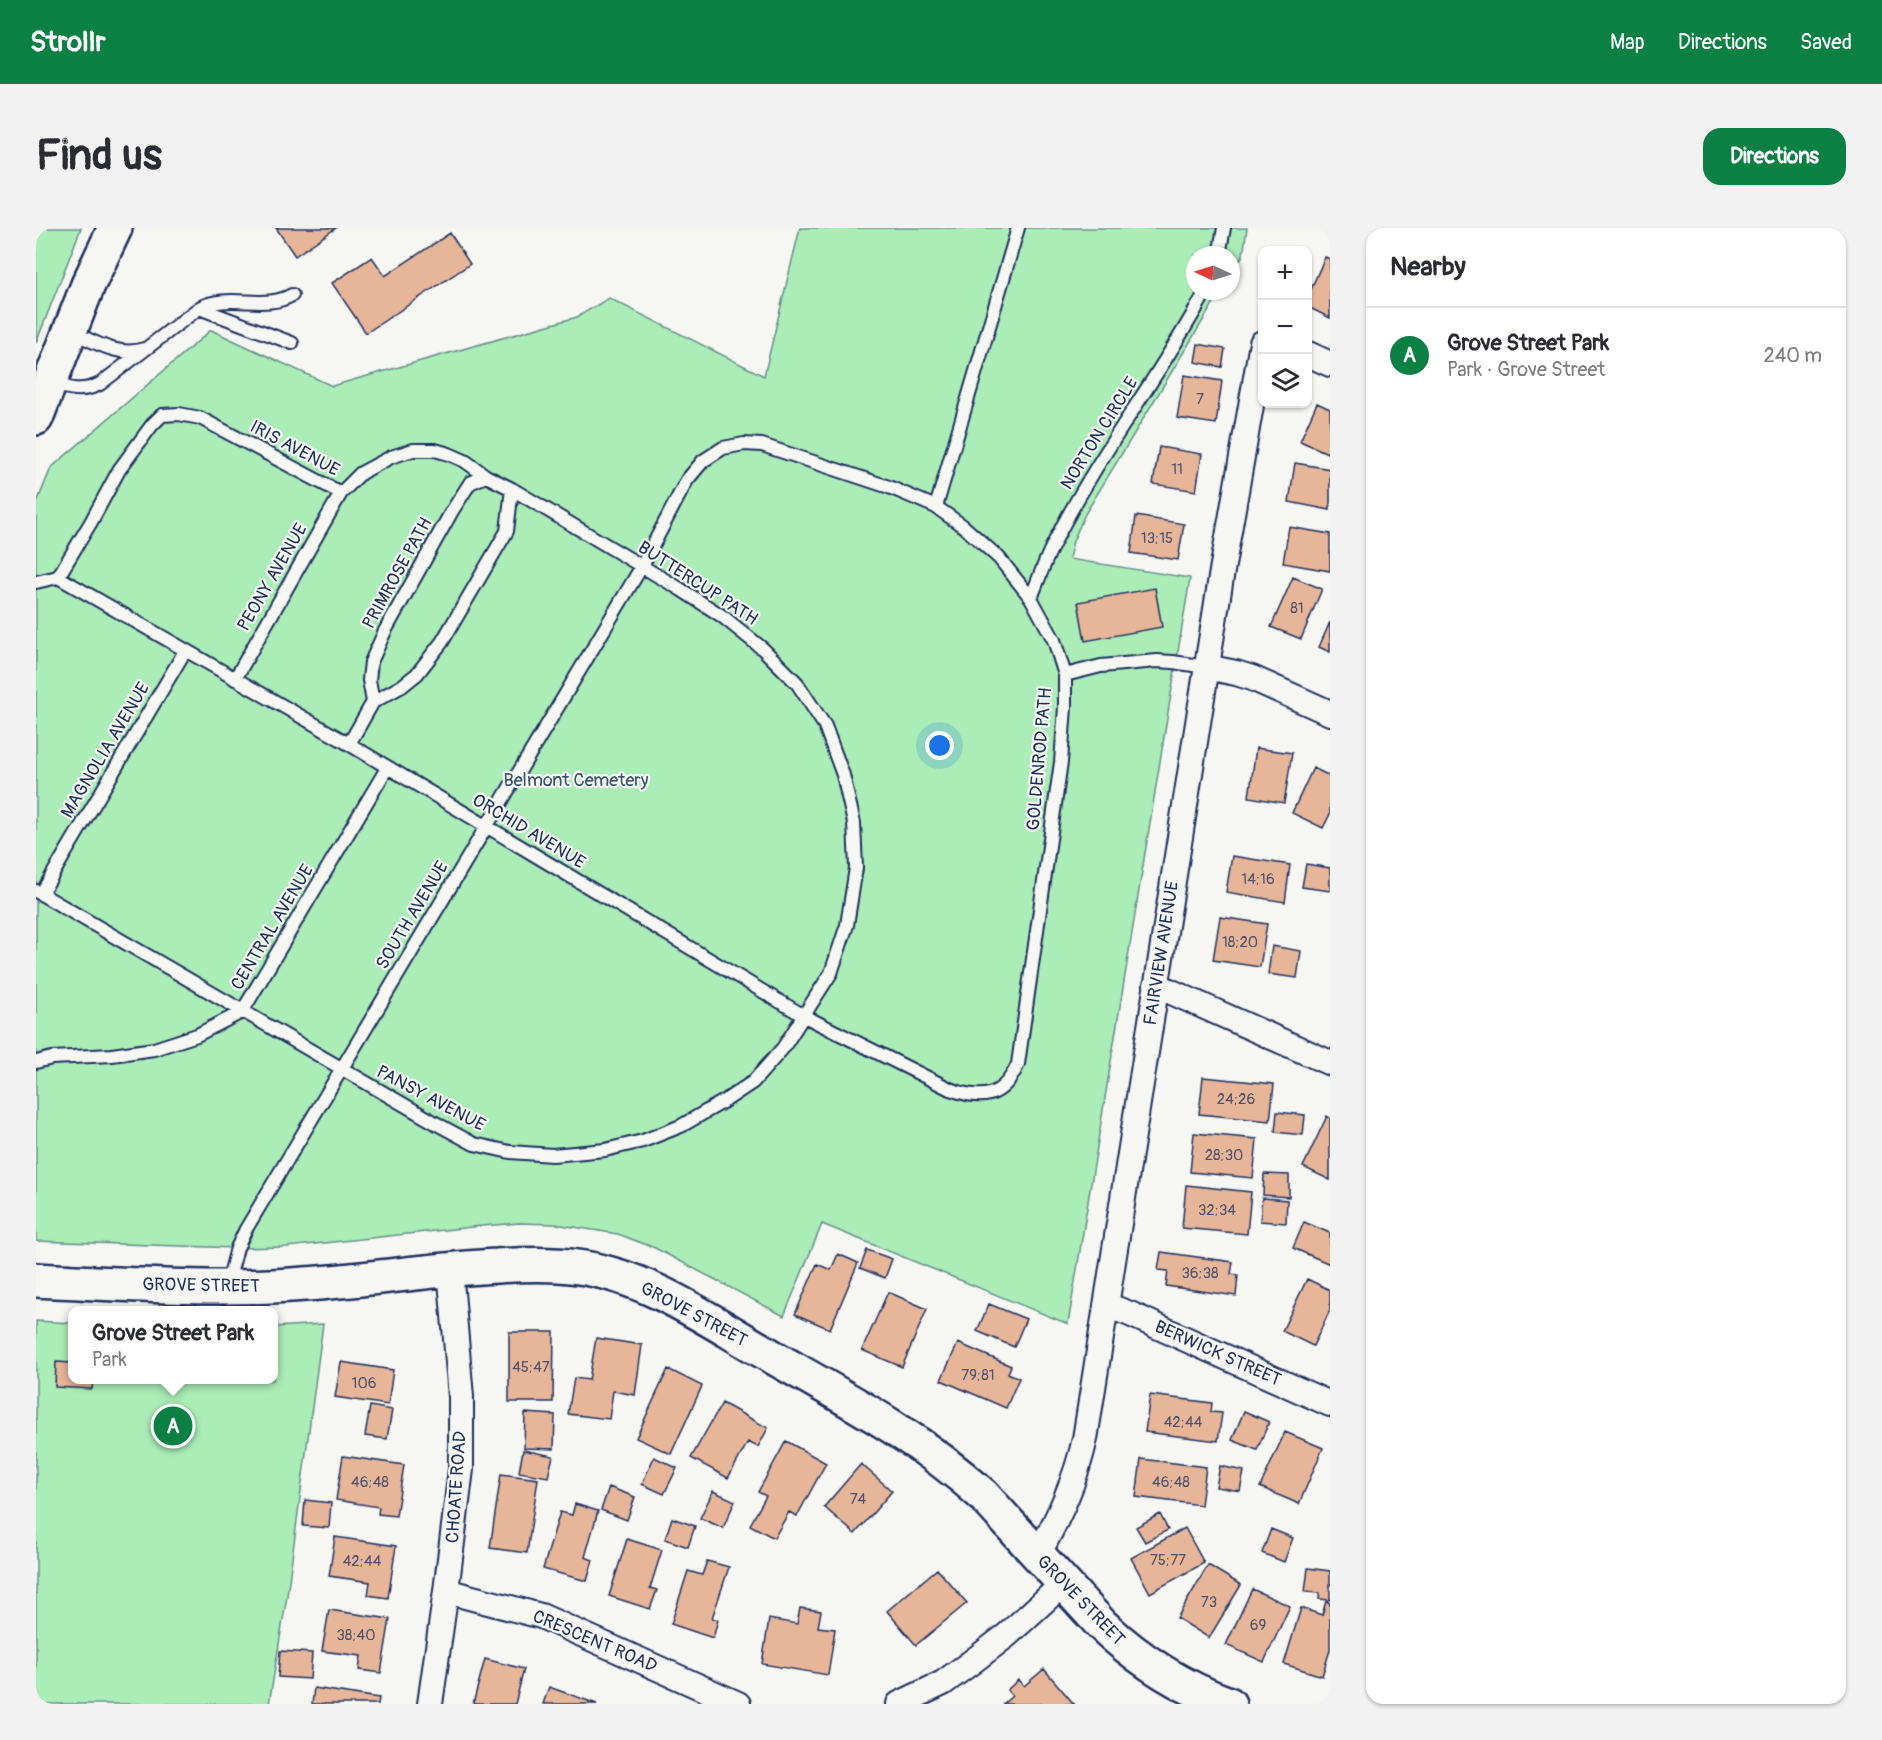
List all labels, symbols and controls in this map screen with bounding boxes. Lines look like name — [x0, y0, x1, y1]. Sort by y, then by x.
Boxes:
text: Strollr — [30, 25, 105, 60]
text: Map — [1610, 29, 1645, 56]
text: Directions — [1678, 29, 1767, 56]
text: Saved — [1800, 29, 1852, 56]
button: Directions — [1703, 128, 1846, 185]
text: Find us — [36, 130, 162, 182]
north arrow — [1186, 246, 1240, 300]
map controls — [1258, 246, 1312, 408]
button: + — [1258, 246, 1312, 300]
text: Nearby — [1390, 251, 1466, 283]
button: − — [1258, 300, 1312, 354]
text: Grove Street Park — [1447, 329, 1609, 357]
text: A — [1403, 343, 1416, 368]
text: 240 m — [1763, 343, 1822, 368]
button: layers — [1258, 354, 1312, 408]
text: Park · Grove Street — [1447, 357, 1605, 382]
street label: NORTON CIRCLE — [1056, 373, 1143, 494]
house number: 7 — [1196, 390, 1204, 409]
street label: IRIS AVENUE — [246, 415, 344, 482]
house number: 11 — [1171, 460, 1183, 479]
street label: PRIMROSE PATH — [357, 514, 437, 633]
street label: PEONY AVENUE — [232, 519, 313, 635]
house number: 13;15 — [1141, 529, 1173, 548]
street label: BUTTERCUP PATH — [633, 536, 762, 631]
house number: 81 — [1290, 599, 1304, 618]
street label: MAGNOLIA AVENUE — [56, 678, 155, 822]
street label: GOLDENROD PATH — [1022, 687, 1057, 831]
your location — [925, 731, 954, 760]
park label: Belmont Cemetery — [504, 769, 649, 792]
street label: ORCHID AVENUE — [468, 789, 589, 874]
street label: SOUTH AVENUE — [371, 857, 454, 974]
street label: CENTRAL AVENUE — [226, 860, 319, 994]
house number: 14;16 — [1241, 870, 1275, 889]
street label: FAIRVIEW AVENUE — [1139, 879, 1184, 1027]
house number: 18;20 — [1222, 933, 1258, 952]
street label: PANSY AVENUE — [372, 1060, 489, 1137]
house number: 24;26 — [1217, 1090, 1255, 1109]
house number: 28;30 — [1205, 1146, 1243, 1165]
house number: 32;34 — [1198, 1201, 1236, 1220]
house number: 36;38 — [1181, 1264, 1219, 1283]
street label: GROVE STREET — [142, 1273, 260, 1298]
street label: GROVE STREET — [637, 1277, 751, 1352]
popup — [68, 1306, 278, 1384]
street label: BERWICK STREET — [1151, 1315, 1285, 1392]
text: Grove Street Park — [92, 1319, 254, 1347]
text: Park — [92, 1347, 127, 1372]
house number: 45;47 — [512, 1358, 550, 1377]
house number: 79;81 — [961, 1366, 995, 1385]
house number: 106 — [352, 1374, 376, 1393]
pin: A — [154, 1404, 192, 1448]
house number: 42;44 — [1164, 1413, 1203, 1432]
street label: CHOATE ROAD — [441, 1430, 472, 1544]
house number: 46;48 — [351, 1473, 389, 1492]
house number: 46;48 — [1152, 1473, 1190, 1492]
house number: 74 — [850, 1490, 867, 1509]
street label: GROVE STREET — [1032, 1550, 1130, 1651]
house number: 75;77 — [1150, 1551, 1186, 1570]
house number: 42;44 — [343, 1552, 382, 1571]
house number: 73 — [1201, 1593, 1217, 1612]
street label: CRESCENT ROAD — [529, 1605, 661, 1678]
house number: 69 — [1250, 1616, 1266, 1635]
house number: 38;40 — [336, 1626, 376, 1645]

